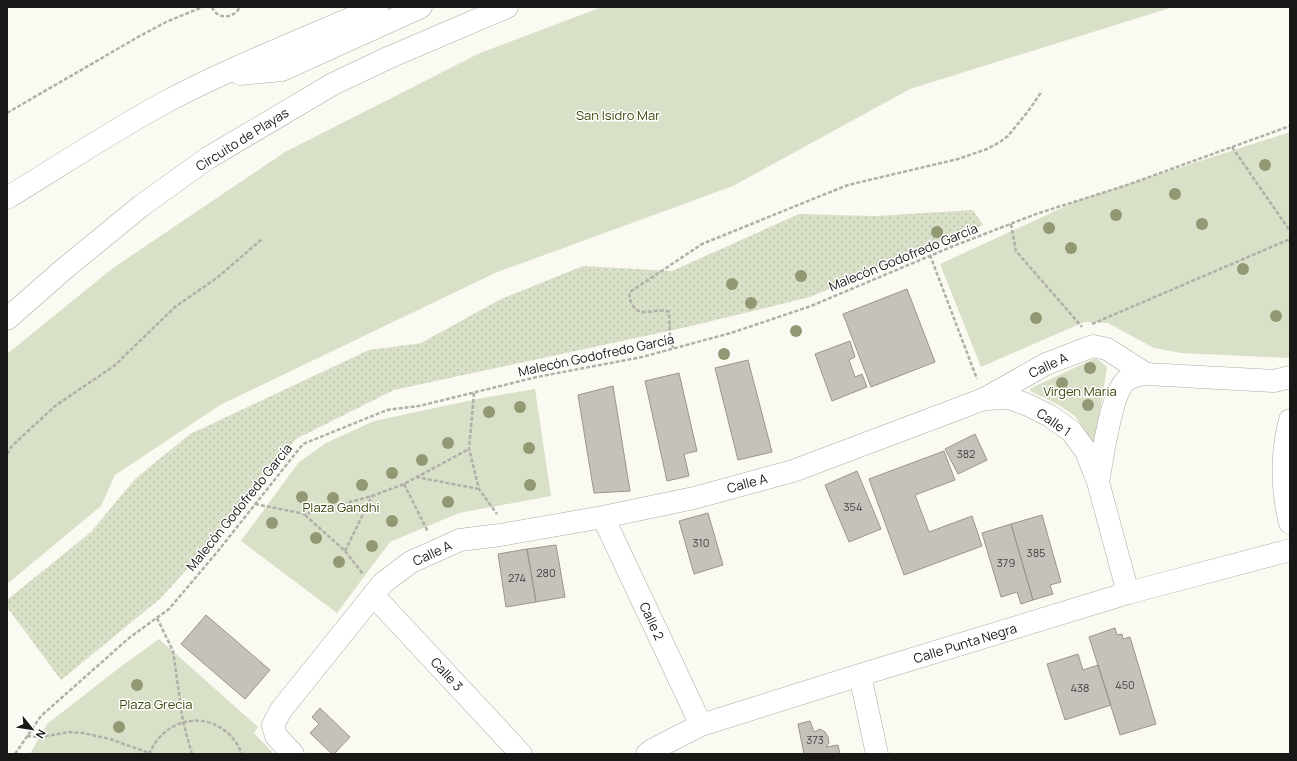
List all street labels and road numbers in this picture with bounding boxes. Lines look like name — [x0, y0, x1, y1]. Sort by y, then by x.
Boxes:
street label: Circuito de Playas — [192, 103, 292, 175]
street label: Malecón Godofredo García — [826, 219, 980, 295]
street label: Malecón Godofredo García — [516, 330, 676, 380]
street label: Calle A — [1026, 348, 1070, 382]
street label: Calle 1 — [1033, 404, 1075, 440]
street label: Malecón Godofredo García — [182, 440, 296, 574]
street label: Calle A — [725, 469, 769, 497]
street label: Calle A — [410, 536, 454, 570]
street label: Calle 2 — [635, 599, 669, 643]
street label: Calle Punta Negra — [911, 619, 1019, 667]
street label: Calle 3 — [427, 653, 467, 695]

